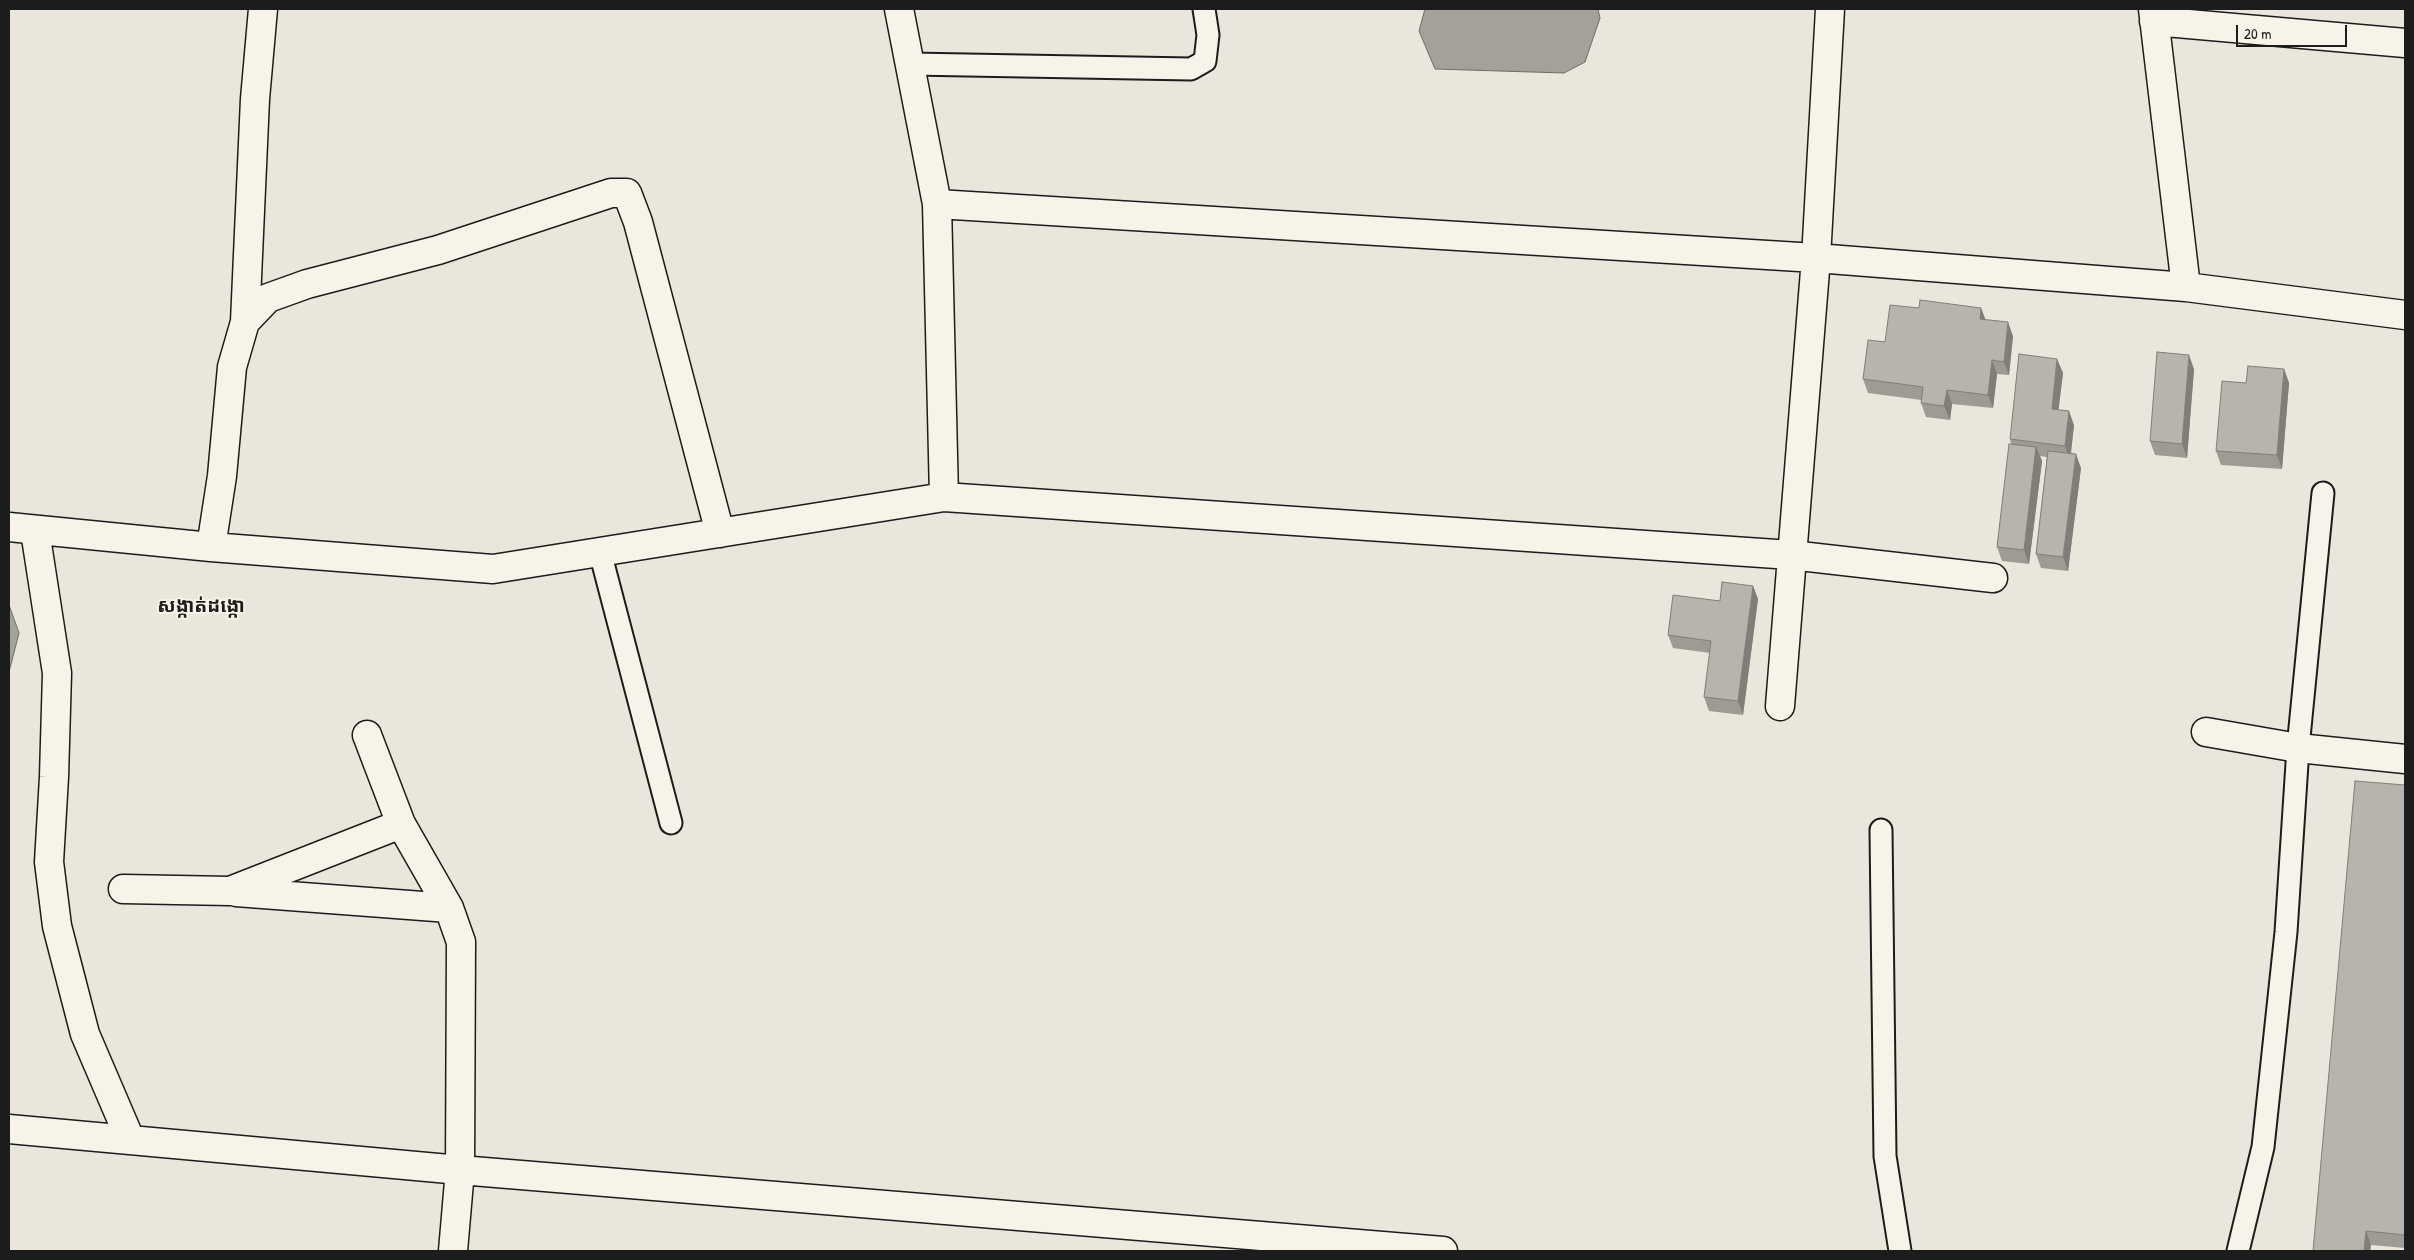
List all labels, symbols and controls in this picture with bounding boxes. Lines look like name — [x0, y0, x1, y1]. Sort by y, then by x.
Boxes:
scale bar — [2239, 15, 2350, 47]
text: 20 m — [2244, 23, 2271, 44]
district label: សង្កាត់ដង្កោ — [157, 596, 245, 618]

